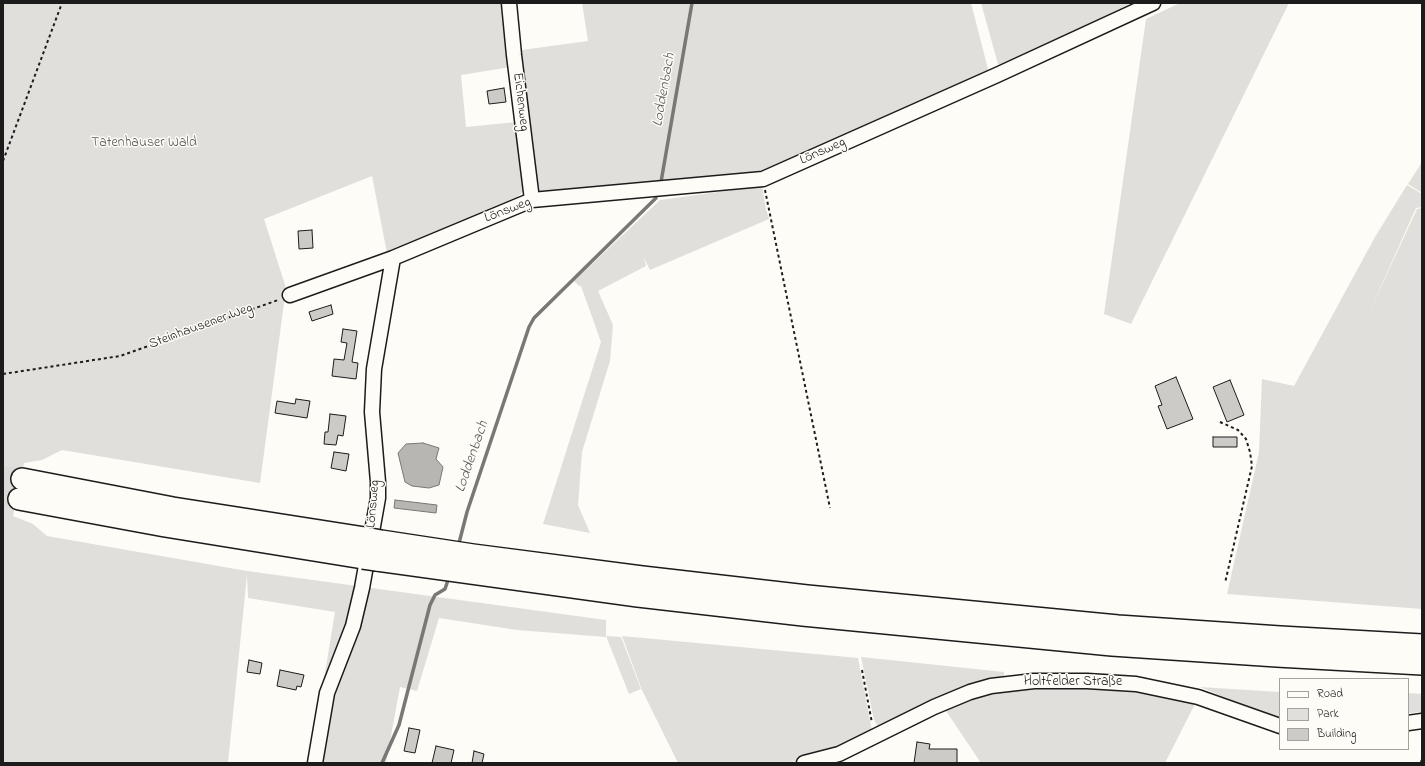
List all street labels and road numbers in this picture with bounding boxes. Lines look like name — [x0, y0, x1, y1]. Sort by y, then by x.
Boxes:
street label: Eichenweg — [508, 72, 532, 132]
street label: Lönsweg — [798, 135, 848, 169]
street label: Lönsweg — [482, 195, 534, 227]
street label: Steinhausener Weg — [147, 300, 255, 354]
street label: Lönsweg — [364, 479, 384, 529]
street label: Holtfelder Straße — [1024, 675, 1122, 691]

